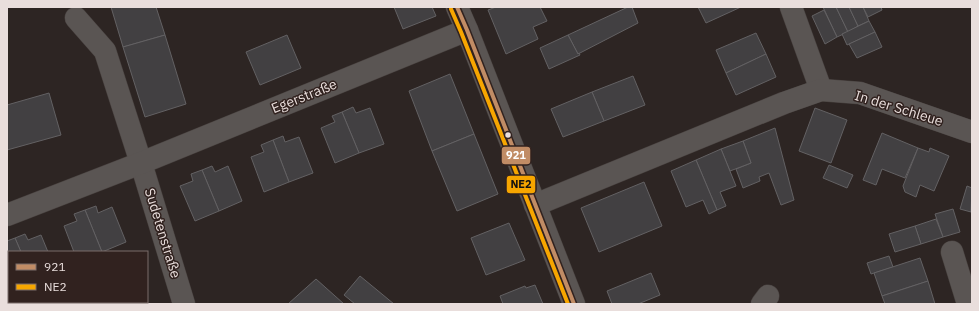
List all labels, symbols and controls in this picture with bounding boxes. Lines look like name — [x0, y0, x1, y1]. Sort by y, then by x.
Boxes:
street label: Egerstraße — [269, 75, 340, 117]
street label: In der Schleue — [853, 86, 946, 130]
unlabelled marker — [503, 130, 513, 140]
line badge: 921 — [501, 146, 531, 165]
text: 921 — [506, 148, 526, 162]
line badge: NE2 — [506, 175, 536, 194]
text: NE2 — [510, 177, 532, 191]
street label: Sudetenstraße — [141, 186, 185, 281]
legend — [8, 251, 148, 303]
text: 921 — [44, 259, 66, 274]
text: NE2 — [44, 279, 67, 294]

